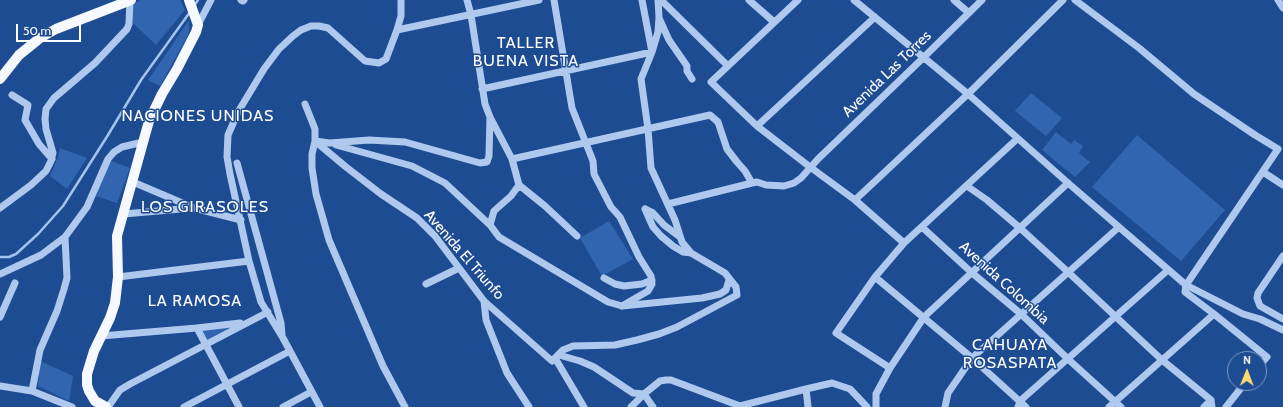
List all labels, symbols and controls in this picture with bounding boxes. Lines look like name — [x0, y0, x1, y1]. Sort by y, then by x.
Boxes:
scale bar — [18, 16, 83, 42]
text: 50 m — [23, 23, 51, 38]
street label: Avenida Las Torres — [839, 27, 935, 121]
district label: TALLER BUENA VISTA — [473, 33, 579, 71]
district label: NACIONES UNIDAS — [122, 106, 274, 126]
district label: LOS GIRASOLES — [141, 197, 269, 217]
street label: Avenida El Triunfo — [420, 206, 508, 304]
street label: Avenida Colombia — [955, 238, 1053, 328]
district label: LA RAMOSA — [148, 291, 242, 311]
district label: CAHUAYA ROSASPATA — [963, 335, 1057, 373]
north arrow — [1227, 351, 1267, 391]
text: N — [1243, 353, 1251, 367]

